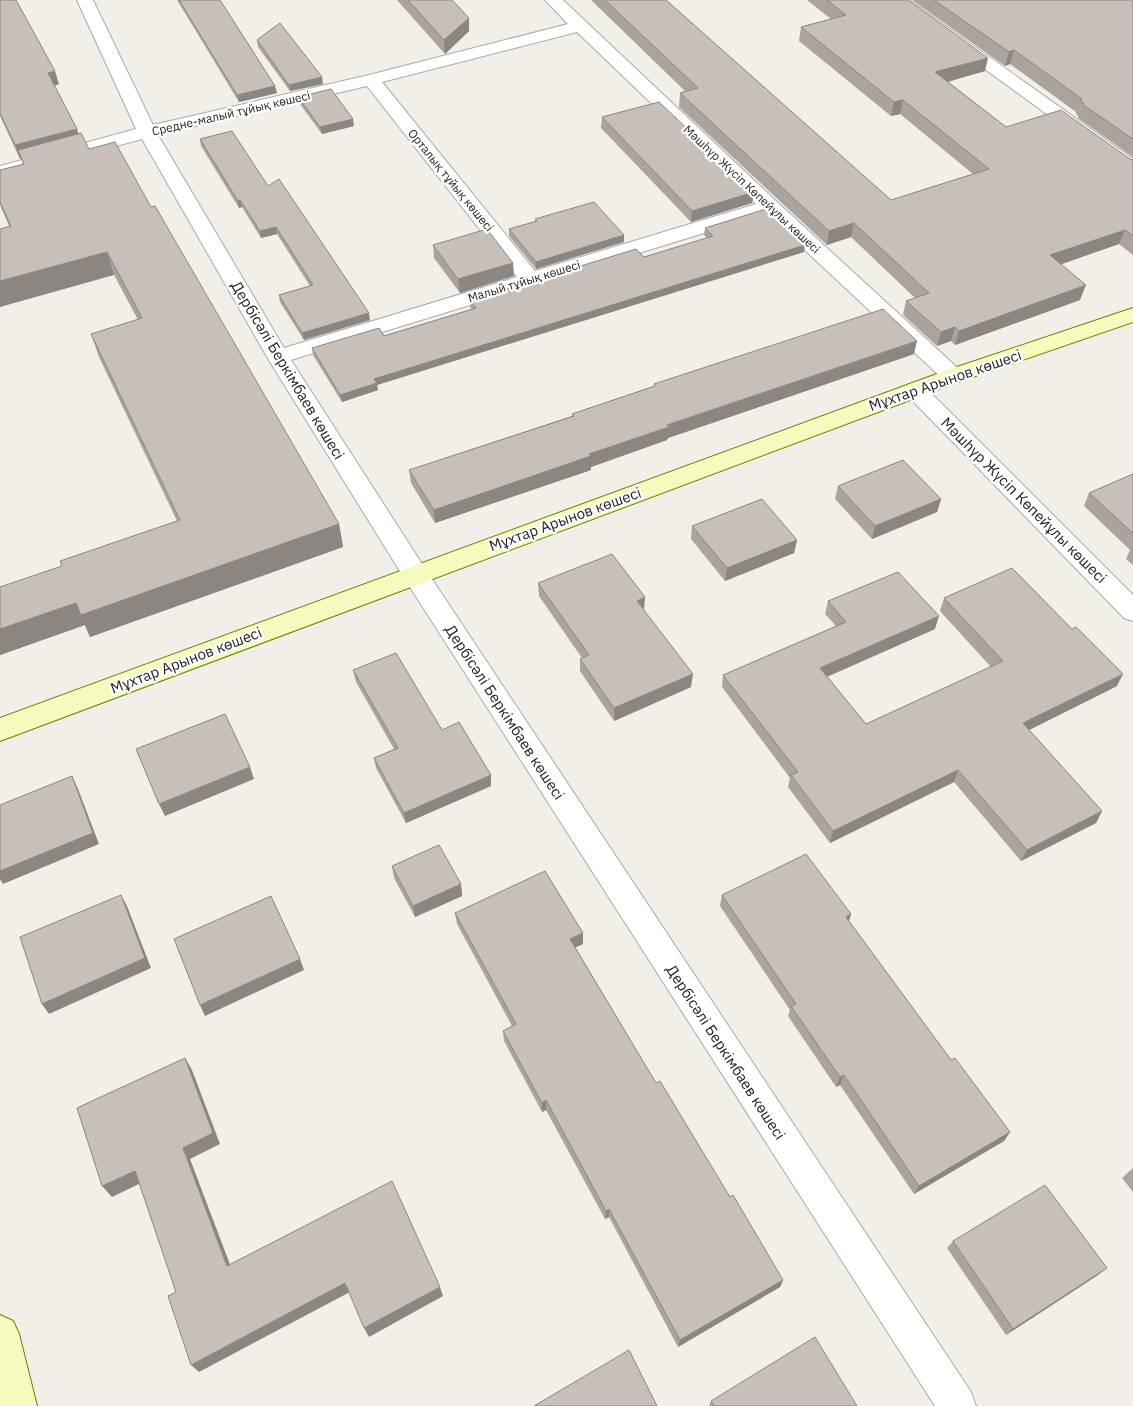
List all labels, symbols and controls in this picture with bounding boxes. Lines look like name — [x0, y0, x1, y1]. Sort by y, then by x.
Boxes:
street label: Средне-малый тұйық көшесі — [150, 87, 312, 139]
street label: Мәшһүр Жүсіп Көпейұлы көшесі — [681, 122, 823, 256]
street label: Орталық тұйық көшесі — [405, 126, 497, 234]
street label: Малый тұйық көшесі — [466, 257, 582, 305]
street label: Дербісәлі Беркімбаев көшесі — [227, 277, 349, 463]
street label: Мұхтар Арынов көшесі — [866, 345, 1024, 415]
street label: Мәшһүр Жүсіп Көпейұлы көшесі — [937, 413, 1111, 587]
street label: Мұхтар Арынов көшесі — [486, 483, 644, 555]
street label: Дербісәлі Беркімбаев көшесі — [441, 621, 569, 803]
street label: Мұхтар Арынов көшесі — [108, 622, 264, 698]
street label: Дербісәлі Беркімбаев көшесі — [662, 961, 790, 1143]

